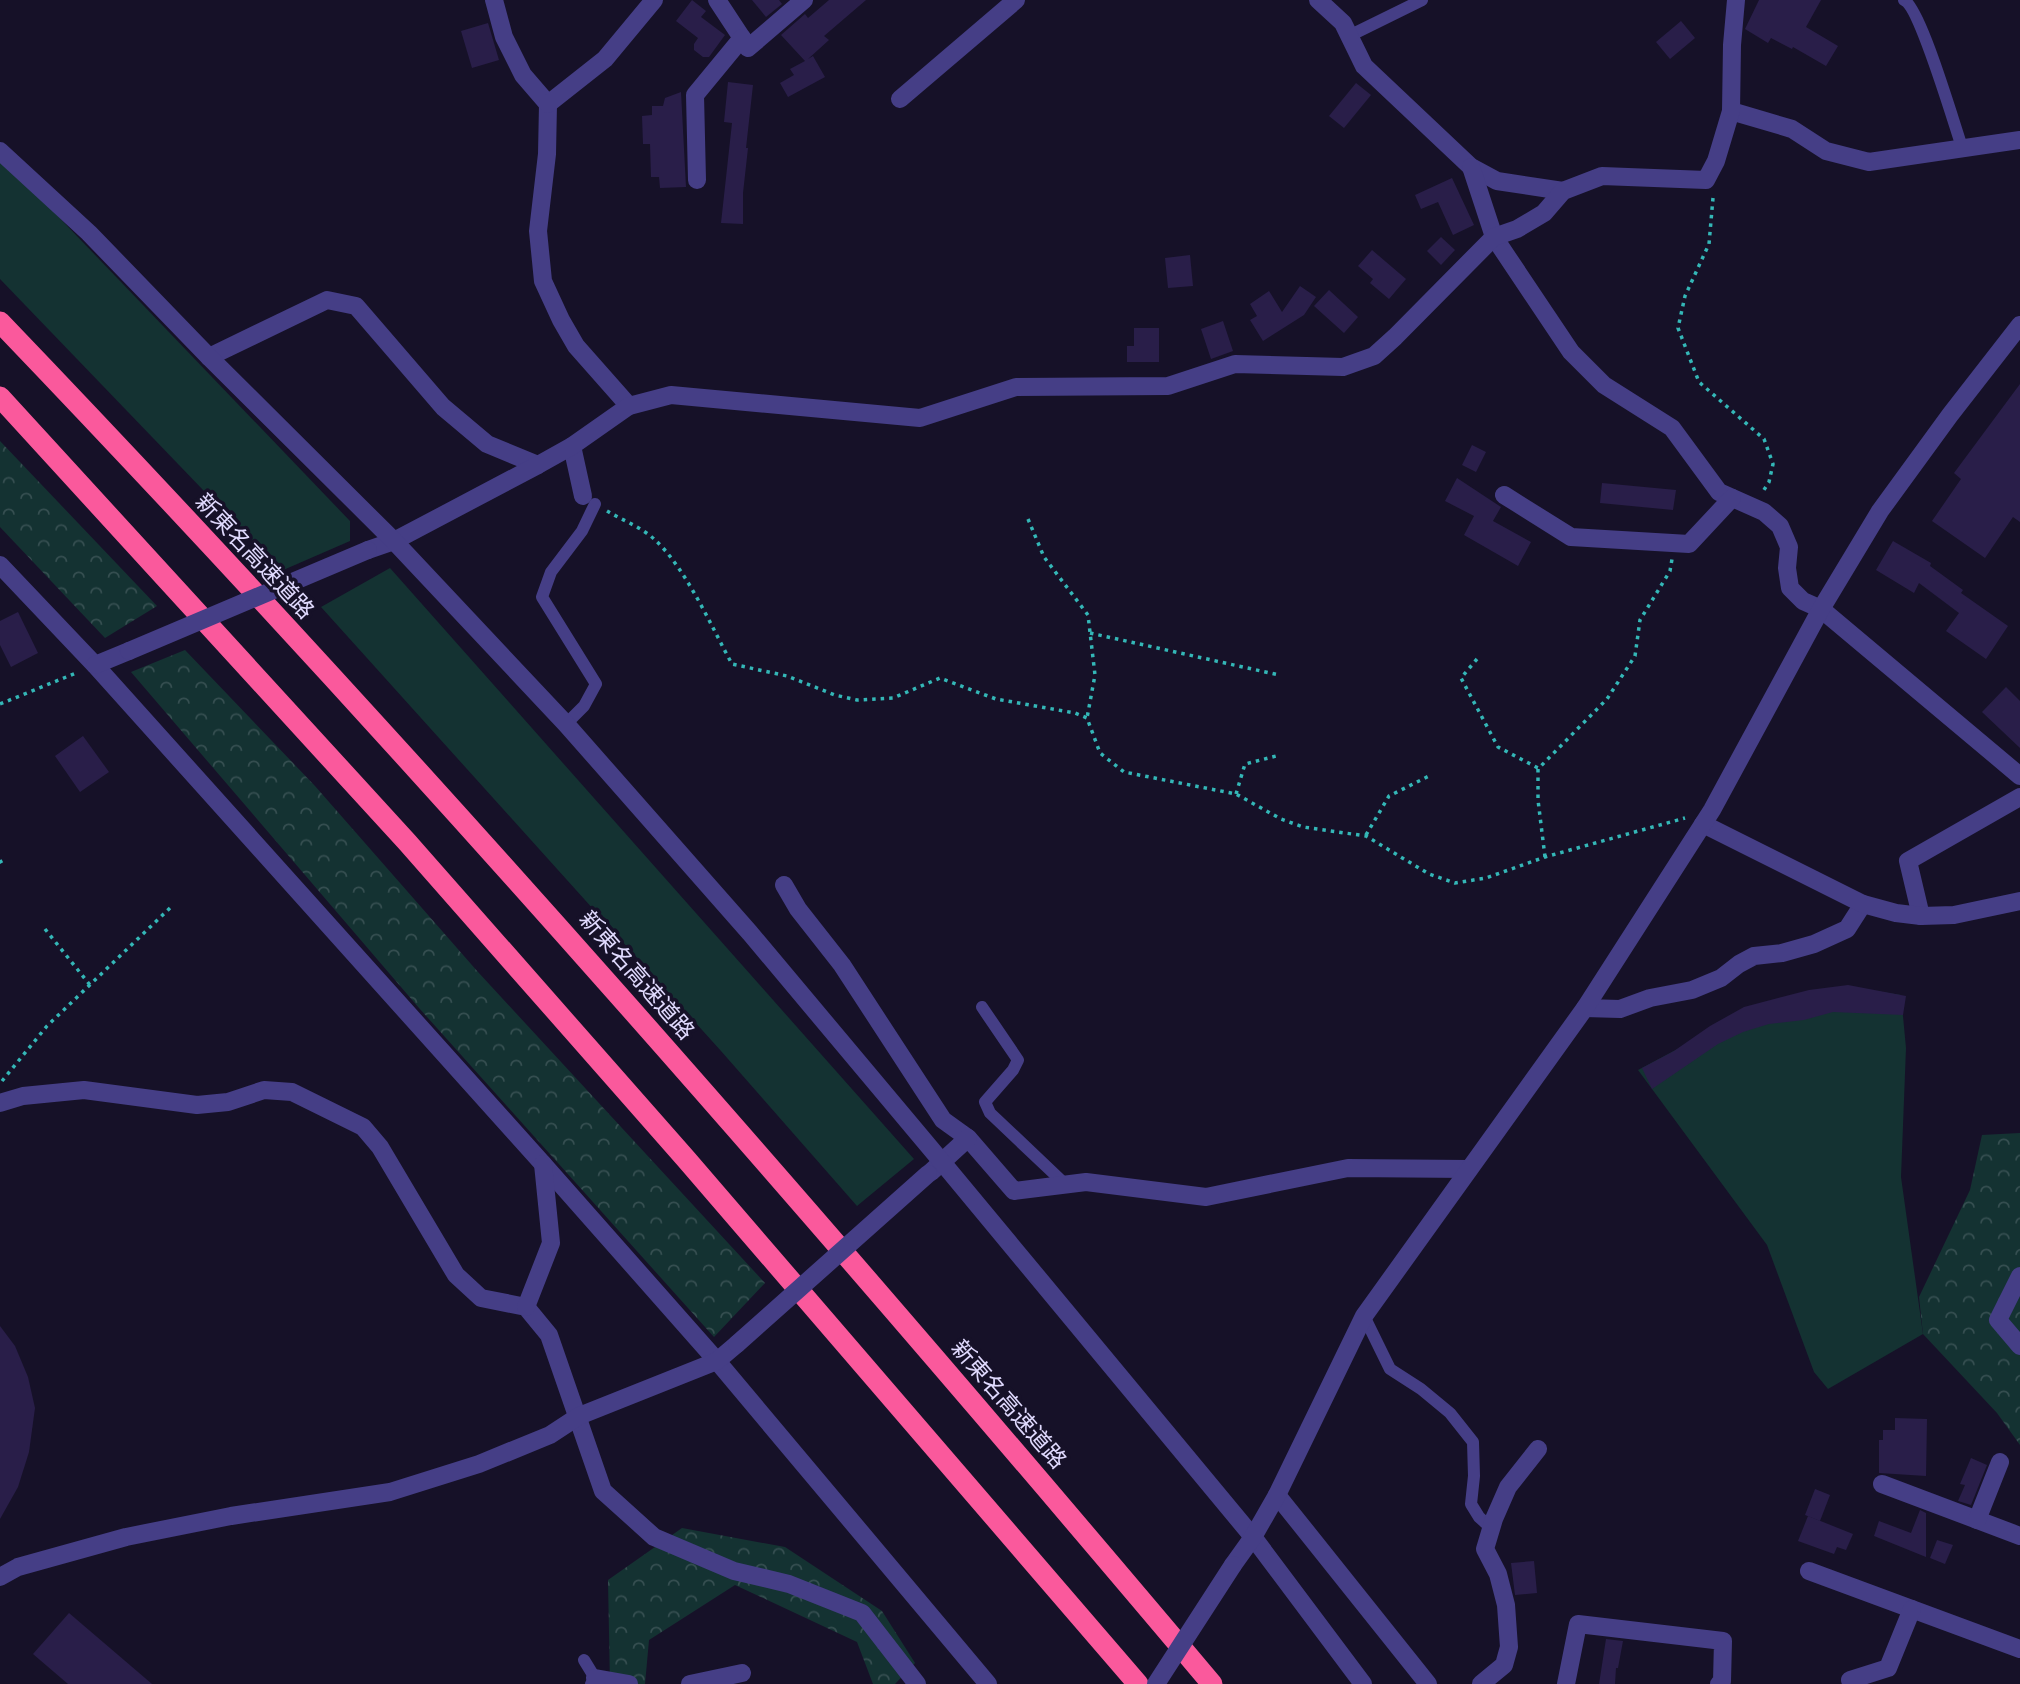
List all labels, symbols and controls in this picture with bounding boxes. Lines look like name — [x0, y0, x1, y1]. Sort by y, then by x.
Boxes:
street label: 新東名高速道路 — [191, 488, 319, 624]
street label: 新東名高速道路 — [574, 906, 700, 1044]
street label: 新東名高速道路 — [946, 1335, 1072, 1473]

